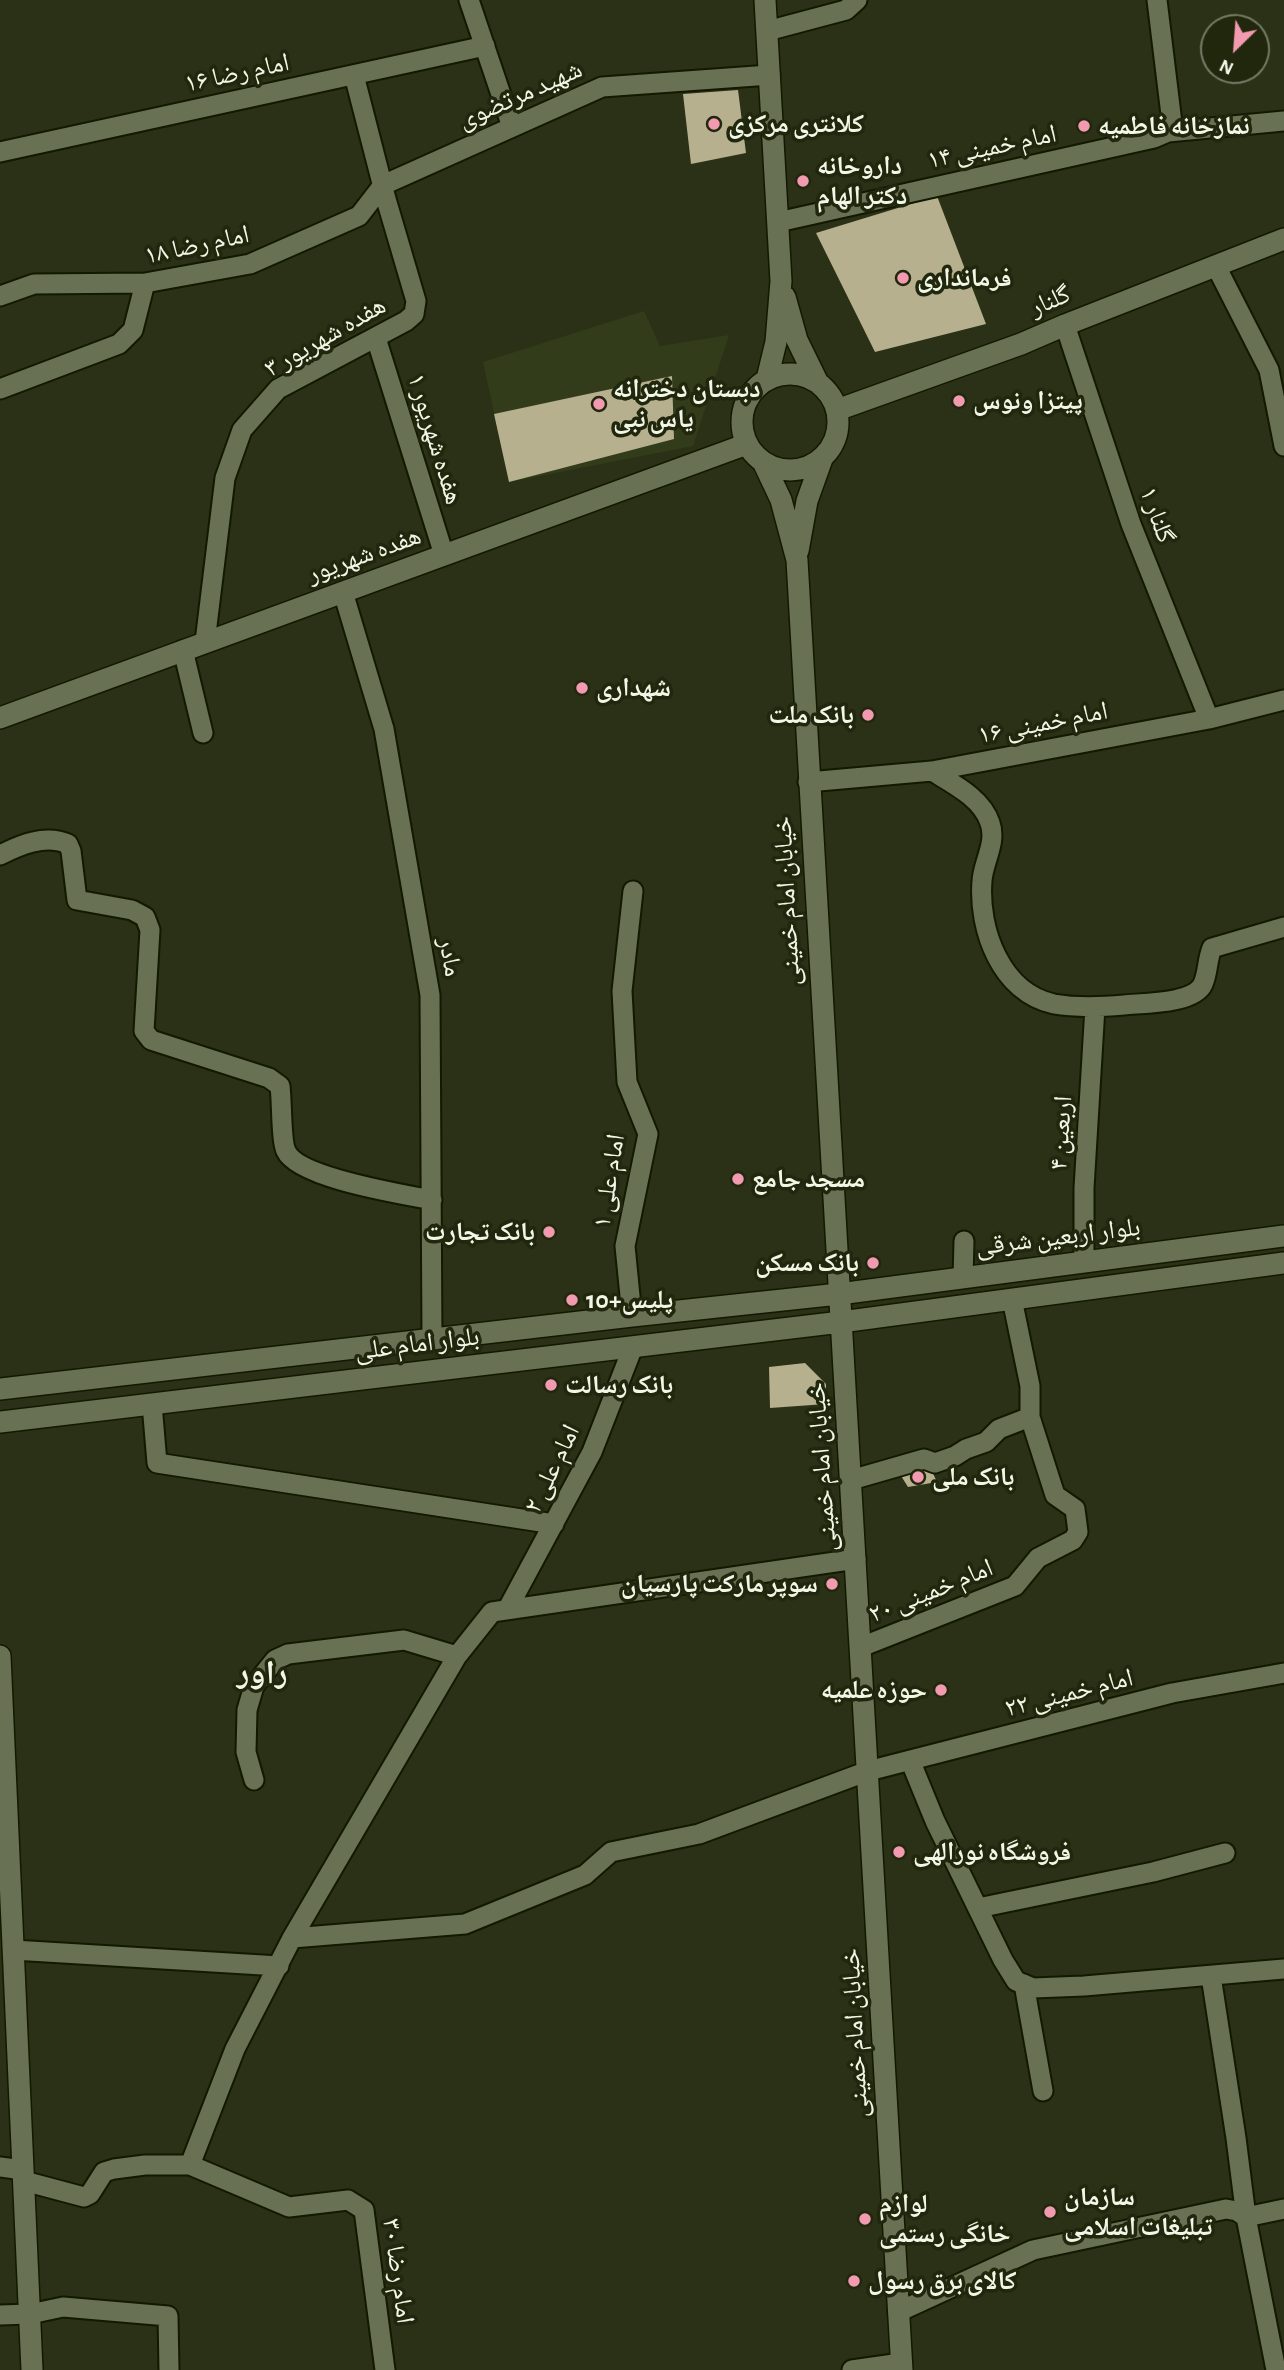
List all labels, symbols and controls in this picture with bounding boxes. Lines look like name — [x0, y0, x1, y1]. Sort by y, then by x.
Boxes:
north arrow — [1200, 14, 1270, 84]
street label: امام رضا ۱۶ — [182, 47, 292, 99]
street label: شهید مرتضوی — [453, 54, 587, 136]
text: N — [1217, 55, 1237, 78]
place label: کلانتری مرکزی — [728, 108, 864, 140]
place label: نمازخانه فاطمیه — [1098, 110, 1250, 142]
marker: کلانتری مرکزی — [706, 116, 722, 132]
street label: امام خمینی ۱۴ — [925, 118, 1059, 176]
marker: نمازخانه فاطمیه — [1076, 118, 1092, 134]
place label: داروخانه دکتر الهام — [817, 150, 907, 212]
marker: داروخانه دکتر الهام — [795, 173, 811, 189]
street label: امام رضا ۱۸ — [142, 219, 252, 271]
place label: فرمانداری — [917, 262, 1012, 294]
marker: فرمانداری — [895, 270, 911, 286]
street label: گلنار — [1025, 279, 1075, 323]
street label: هفده شهریور ۳ — [259, 290, 391, 384]
street label: هفده شهریور ۱ — [400, 370, 470, 508]
place label: دبستان دخترانه یاس نبی — [613, 373, 761, 434]
place label: پیتزا ونوس — [973, 385, 1083, 417]
marker: پیتزا ونوس — [951, 393, 967, 409]
marker: دبستان دخترانه یاس نبی — [591, 396, 607, 412]
street label: گلنار ۱ — [1133, 483, 1181, 547]
street label: هفده شهریور — [303, 520, 425, 590]
place label: شهداری — [596, 672, 671, 704]
marker: شهداری — [574, 680, 590, 696]
street label: امام خمینی ۱۶ — [976, 695, 1110, 751]
place label: بانک ملت — [768, 699, 854, 731]
marker: بانک ملت — [860, 707, 876, 723]
street label: خیابان امام خمینی — [767, 816, 807, 986]
street label: مادر — [431, 935, 469, 979]
street label: اربعین ۴ — [1043, 1095, 1079, 1171]
street label: امام علی ۱ — [586, 1132, 632, 1230]
place label: مسجد جامع — [752, 1163, 865, 1195]
marker: مسجد جامع — [730, 1171, 746, 1187]
street label: بلوار اربعین شرقی — [974, 1211, 1142, 1263]
place label: بانک تجارت — [425, 1216, 535, 1248]
marker: بانک تجارت — [541, 1224, 557, 1240]
place label: بانک مسکن — [755, 1247, 859, 1279]
marker: بانک مسکن — [865, 1255, 881, 1271]
place label: پلیس+10 — [586, 1284, 673, 1316]
marker: پلیس+10 — [564, 1292, 580, 1308]
street label: بلوار امام علی — [353, 1321, 481, 1367]
place label: بانک رسالت — [565, 1369, 673, 1401]
marker: بانک رسالت — [543, 1377, 559, 1393]
street label: خیابان امام خمینی — [801, 1381, 843, 1553]
street label: امام علی ۲ — [517, 1419, 587, 1519]
place label: بانک ملی — [932, 1461, 1014, 1493]
marker: بانک ملی — [910, 1469, 926, 1485]
street label: امام خمینی ۲۰ — [864, 1552, 998, 1630]
place label: سوپر مارکت پارسیان — [621, 1568, 818, 1600]
marker: سوپر مارکت پارسیان — [824, 1576, 840, 1592]
district label: راور — [237, 1653, 287, 1693]
street label: امام خمینی ۲۲ — [1002, 1662, 1136, 1724]
place label: حوزه علمیه — [821, 1674, 927, 1706]
marker: حوزه علمیه — [933, 1682, 949, 1698]
place label: فروشگاه نورالهی — [913, 1836, 1071, 1868]
marker: فروشگاه نورالهی — [891, 1844, 907, 1860]
street label: خیابان امام خمینی — [835, 1948, 875, 2118]
place label: سازمان تبلیغات اسلامی — [1064, 2181, 1212, 2242]
place label: لوازم خانگی رستمی — [879, 2188, 1011, 2250]
marker: سازمان تبلیغات اسلامی — [1042, 2204, 1058, 2220]
marker: لوازم خانگی رستمی — [857, 2211, 873, 2227]
street label: امام رضا ۳۰ — [375, 2216, 421, 2326]
place label: کالای برق رسول — [868, 2265, 1017, 2297]
marker: کالای برق رسول — [846, 2273, 862, 2289]

